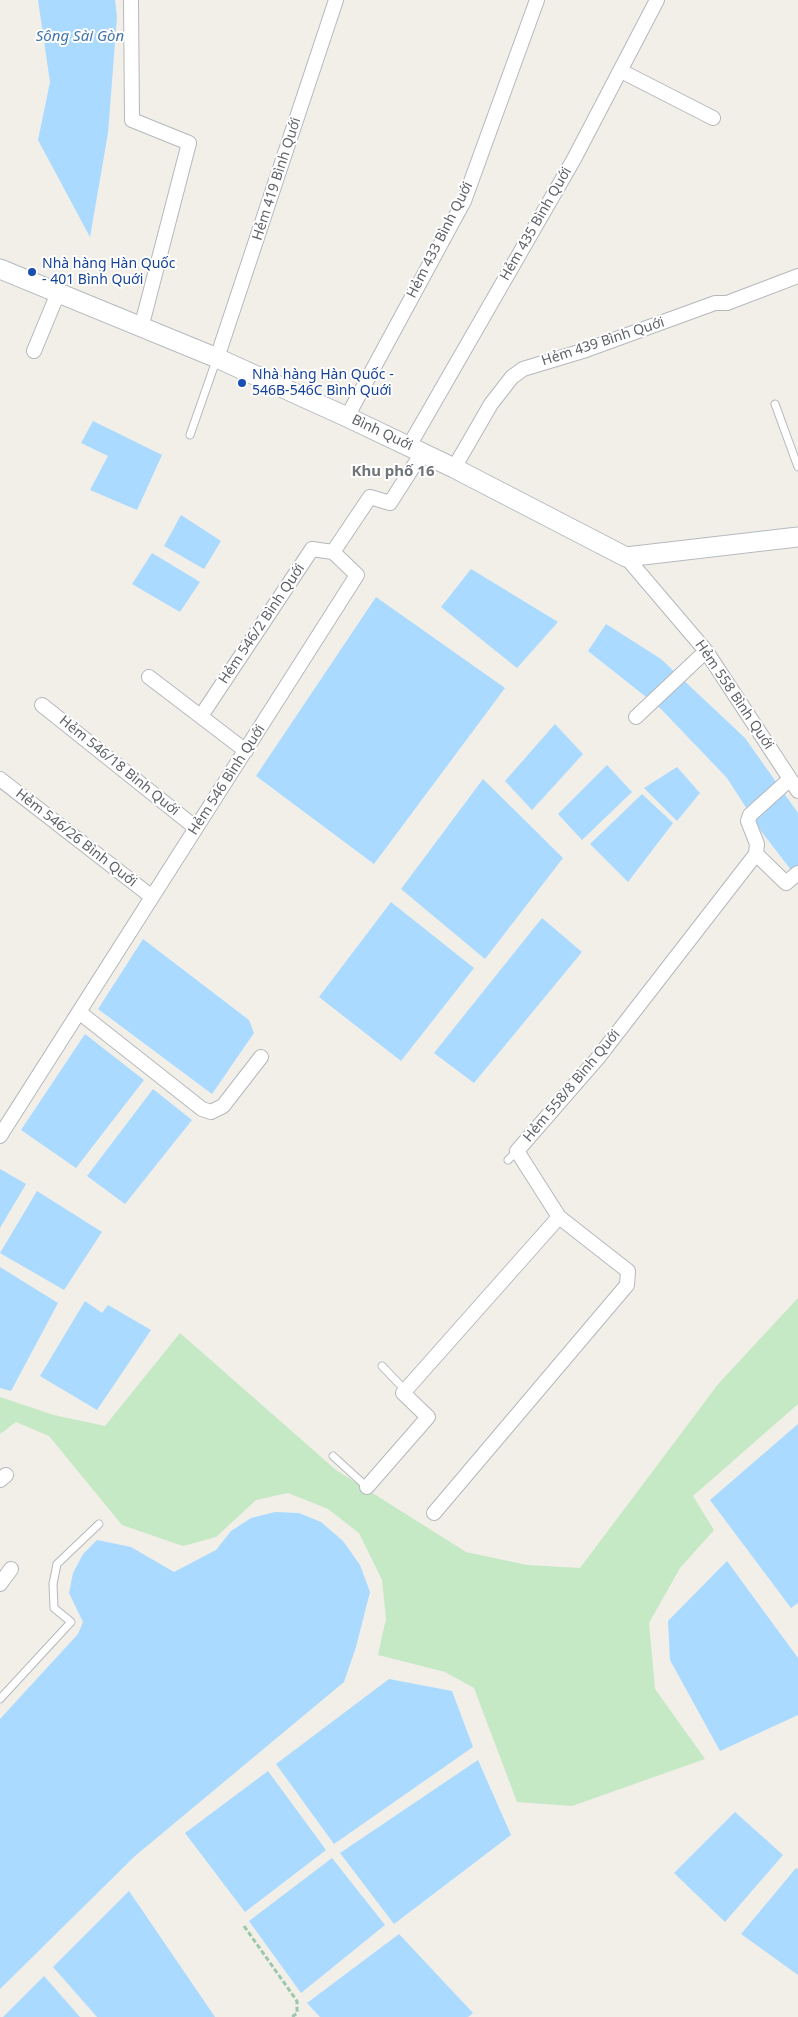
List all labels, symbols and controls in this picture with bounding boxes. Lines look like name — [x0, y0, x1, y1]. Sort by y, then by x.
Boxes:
water label: Sông Sài Gòn — [36, 28, 124, 46]
street label: Hẻm 419 Bình Quới — [249, 115, 305, 243]
street label: Hẻm 435 Bình Quới — [497, 164, 575, 284]
street label: Hẻm 433 Bình Quới — [403, 179, 477, 301]
place label: Nhà hàng Hàn Quốc - 401 Bình Quới — [42, 256, 175, 288]
marker: Nhà hàng Hàn Quốc - 401 Bình Quới — [26, 266, 38, 278]
street label: Hẻm 439 Bình Quới — [539, 314, 667, 370]
place label: Nhà hàng Hàn Quốc - 546B-546C Bình Quới — [252, 367, 394, 400]
marker: Nhà hàng Hàn Quốc - 546B-546C Bình Quới — [236, 377, 248, 389]
street label: Bình Quới — [349, 412, 415, 454]
district label: Khu phố 16 — [351, 463, 435, 481]
street label: Hẻm 546/2 Bình Quới — [216, 561, 308, 687]
street label: Hẻm 558 Bình Quới — [691, 637, 777, 753]
street label: Hẻm 546/18 Bình Quới — [56, 712, 182, 820]
street label: Hẻm 546 Bình Quới — [185, 722, 269, 838]
street label: Hẻm 546/26 Bình Quới — [12, 785, 140, 891]
street label: Hẻm 558/8 Bình Quới — [520, 1026, 624, 1146]

